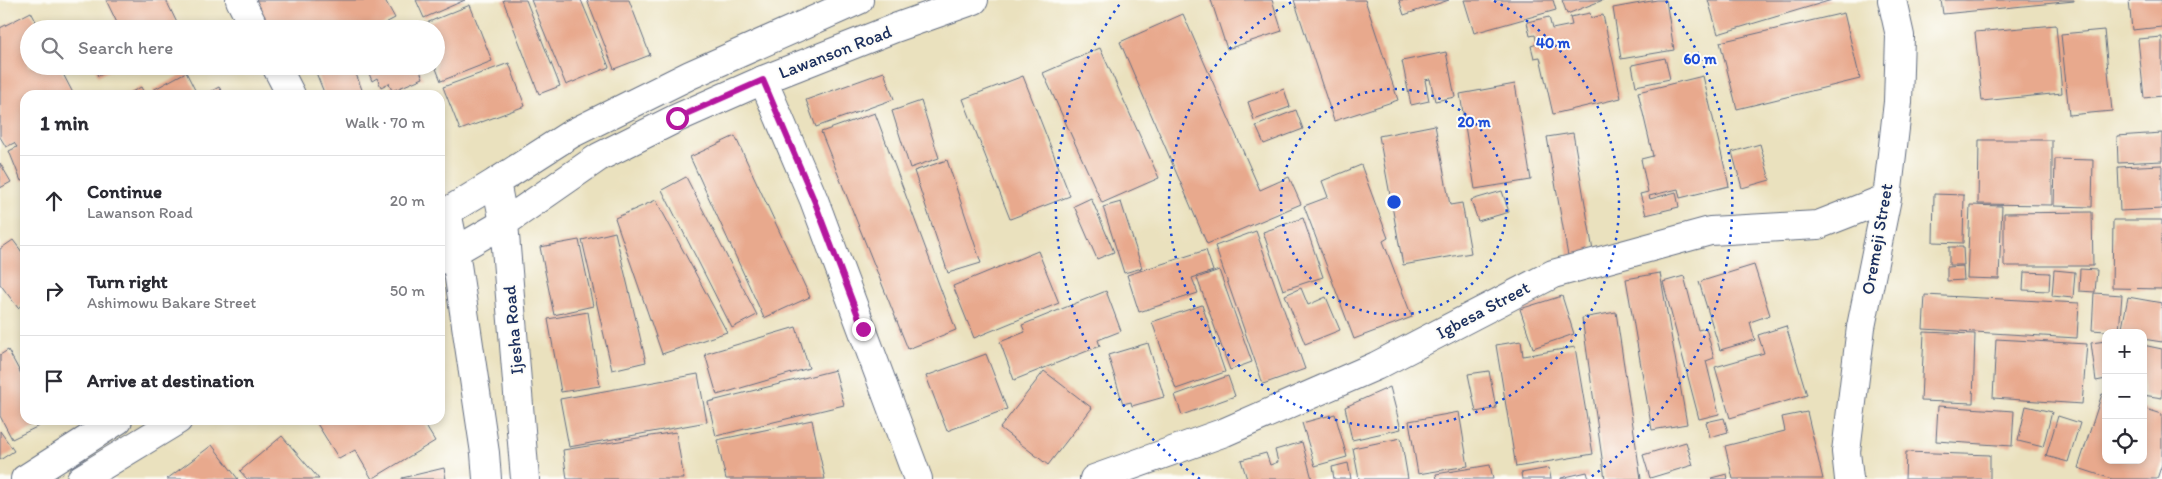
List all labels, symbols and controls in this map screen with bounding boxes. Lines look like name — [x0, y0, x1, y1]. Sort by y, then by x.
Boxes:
search box — [20, 20, 445, 75]
street label: Lawanson Road — [775, 20, 895, 84]
icon: search — [38, 34, 66, 62]
text: 40 m — [1536, 34, 1571, 52]
text: Search here — [78, 36, 173, 59]
text: 60 m — [1683, 50, 1717, 68]
route start — [666, 107, 689, 130]
text: 1 min — [40, 110, 89, 135]
text: Walk · 70 m — [345, 113, 425, 132]
text: 20 m — [1457, 113, 1491, 131]
text: Continue — [87, 180, 162, 203]
street label: Oremeji Street — [1856, 181, 1898, 296]
icon: ahead — [40, 187, 68, 215]
text: 20 m — [390, 191, 425, 210]
centre of rings — [1385, 193, 1403, 211]
text: Lawanson Road — [87, 203, 193, 222]
text: Turn right — [87, 270, 168, 293]
street label: Igbesa Street — [1433, 276, 1534, 344]
icon: right — [40, 277, 68, 305]
text: 50 m — [390, 281, 425, 300]
street label: Ijesha Road — [498, 284, 528, 376]
text: Ashimowu Bakare Street — [87, 293, 256, 312]
route end — [852, 318, 875, 341]
map controls — [2102, 329, 2147, 464]
button: + — [2102, 329, 2147, 374]
icon: arrive — [40, 367, 68, 395]
text: Arrive at destination — [87, 369, 254, 392]
button: − — [2102, 374, 2147, 419]
button: locate — [2102, 419, 2147, 464]

